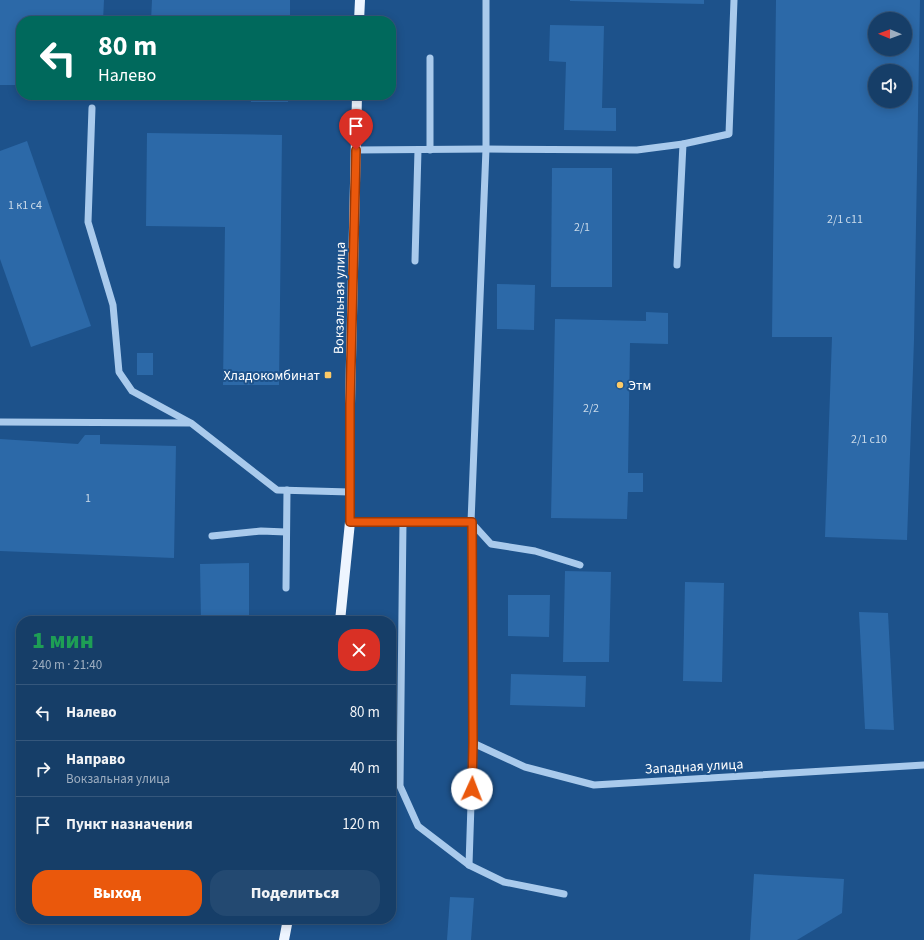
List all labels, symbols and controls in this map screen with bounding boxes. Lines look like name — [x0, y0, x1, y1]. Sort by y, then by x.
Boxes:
north arrow — [868, 12, 912, 56]
map controls — [868, 12, 912, 108]
text: 80 m — [98, 26, 157, 66]
icon: left — [32, 32, 84, 84]
text: Налево — [98, 63, 156, 88]
button: sound — [868, 64, 912, 108]
pin — [339, 109, 373, 150]
icon: arrive — [345, 115, 367, 137]
house number: 1 к1 с4 — [8, 197, 42, 214]
house number: 2/1 с11 — [827, 211, 863, 228]
house number: 2/1 — [574, 219, 590, 236]
street label: Вокзальная улица — [329, 242, 351, 354]
place label: Хладокомбинат — [223, 366, 321, 386]
marker: Хладокомбинат — [323, 370, 333, 380]
place label: Этм — [628, 376, 651, 396]
marker: Этм — [615, 380, 625, 390]
house number: 2/2 — [583, 400, 599, 417]
house number: 2/1 с10 — [851, 431, 887, 448]
house number: 1 — [85, 490, 91, 507]
text: 1 мин — [32, 623, 94, 658]
button: close — [338, 629, 380, 671]
text: 240 m · 21:40 — [32, 656, 102, 674]
icon: left — [32, 702, 54, 724]
text: Налево — [66, 702, 117, 723]
text: 80 m — [350, 702, 380, 723]
text: Направо — [66, 749, 125, 770]
street label: Западная улица — [644, 754, 744, 780]
icon: right — [32, 758, 54, 780]
text: 40 m — [350, 758, 380, 779]
position arrow — [451, 768, 493, 810]
text: Вокзальная улица — [66, 770, 170, 788]
icon: arrive — [32, 814, 54, 836]
text: Пункт назначения — [66, 814, 193, 835]
text: 120 m — [342, 814, 380, 835]
button: Выход — [32, 870, 202, 916]
button: Поделиться — [210, 870, 380, 916]

